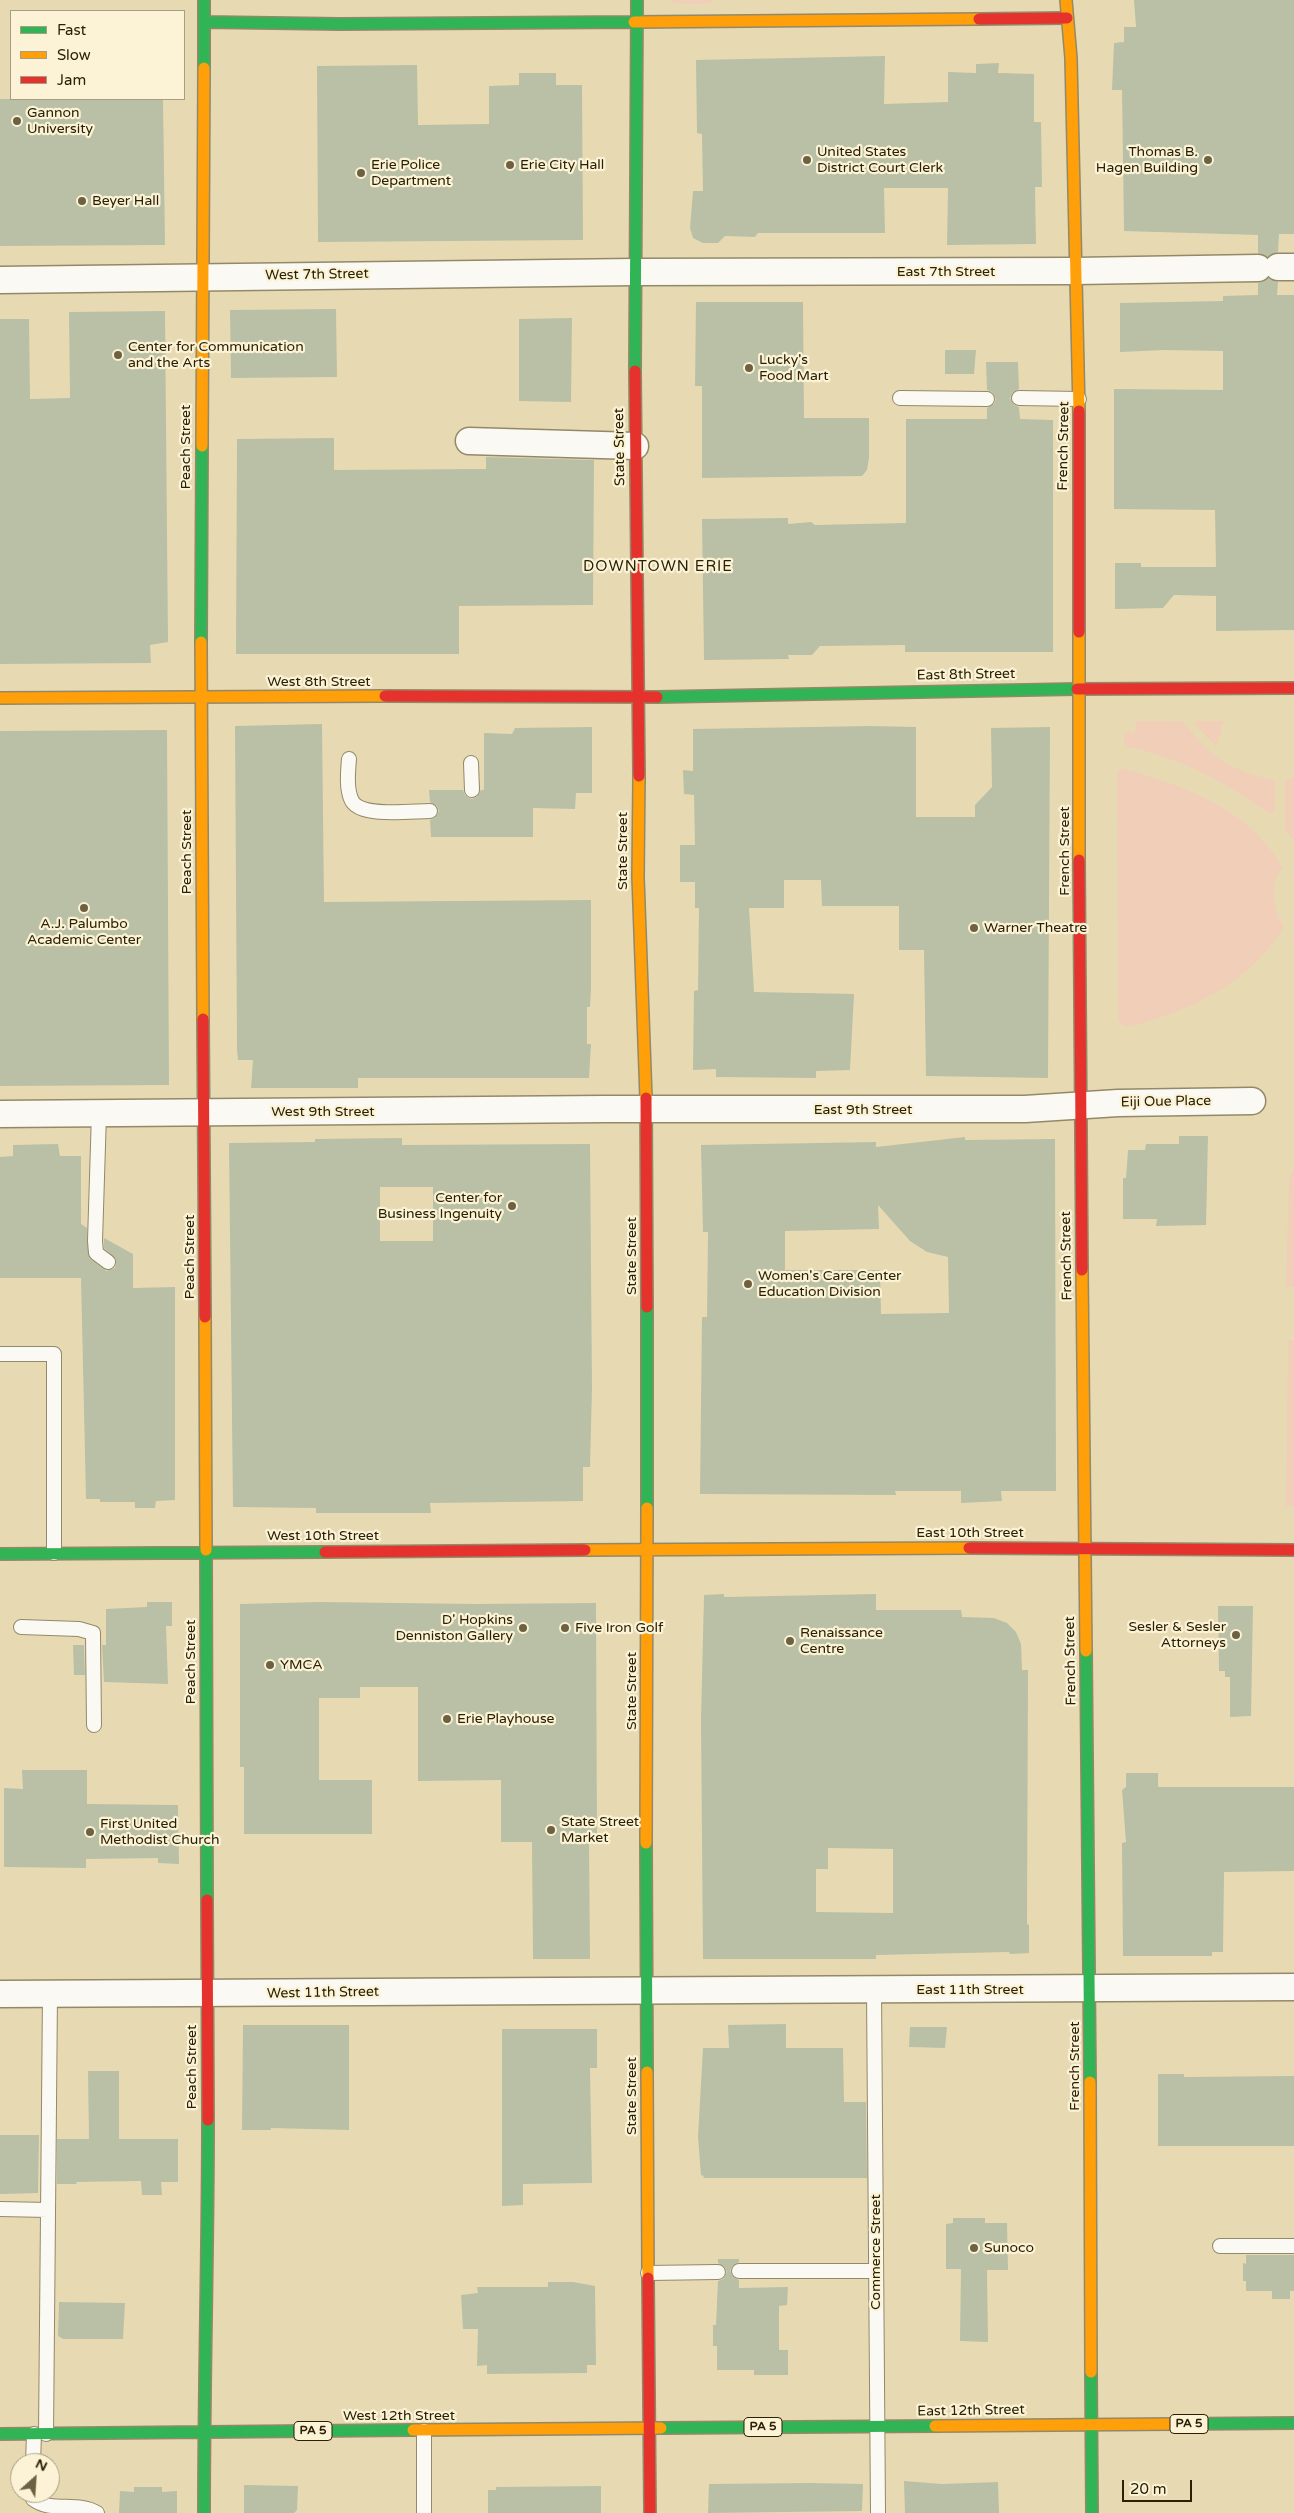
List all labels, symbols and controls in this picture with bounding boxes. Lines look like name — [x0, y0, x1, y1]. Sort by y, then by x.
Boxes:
legend — [10, 10, 185, 100]
text: Fast — [57, 21, 86, 39]
text: Slow — [57, 46, 91, 64]
text: Jam — [57, 71, 86, 89]
place label: Gannon University — [27, 105, 93, 138]
marker: Gannon University — [11, 115, 23, 127]
place label: United States District Court Clerk — [817, 144, 943, 176]
place label: Thomas B. Hagen Building — [1096, 144, 1198, 176]
marker: United States District Court Clerk — [801, 154, 813, 166]
marker: Thomas B. Hagen Building — [1202, 154, 1214, 166]
place label: Erie Police Department — [371, 157, 451, 190]
place label: Erie City Hall — [520, 157, 604, 173]
marker: Erie City Hall — [504, 159, 516, 171]
marker: Erie Police Department — [355, 167, 367, 179]
place label: Beyer Hall — [92, 193, 159, 209]
marker: Beyer Hall — [76, 195, 88, 207]
street label: East 7th Street — [897, 264, 995, 280]
street label: West 7th Street — [265, 266, 369, 284]
place label: Center for Communication and the Arts — [128, 339, 304, 372]
marker: Center for Communication and the Arts — [112, 349, 124, 361]
place label: Lucky's Food Mart — [759, 352, 829, 384]
marker: Lucky's Food Mart — [743, 362, 755, 374]
street label: French Street — [1055, 401, 1073, 491]
street label: Peach Street — [178, 405, 194, 489]
street label: State Street — [611, 408, 629, 486]
district label: DOWNTOWN ERIE — [581, 558, 735, 576]
street label: East 8th Street — [917, 666, 1015, 684]
street label: West 8th Street — [267, 674, 371, 690]
street label: French Street — [1057, 806, 1073, 896]
street label: Peach Street — [179, 810, 195, 894]
street label: State Street — [615, 812, 631, 890]
marker: A.J. Palumbo Academic Center — [78, 902, 90, 914]
place label: A.J. Palumbo Academic Center — [27, 916, 141, 949]
place label: Warner Theatre — [984, 920, 1087, 936]
marker: Warner Theatre — [968, 922, 980, 934]
street label: Eiji Oue Place — [1121, 1093, 1211, 1111]
street label: East 9th Street — [814, 1102, 912, 1118]
street label: West 9th Street — [271, 1104, 375, 1120]
place label: Center for Business Ingenuity — [378, 1190, 502, 1222]
marker: Center for Business Ingenuity — [506, 1200, 518, 1212]
street label: French Street — [1058, 1211, 1076, 1301]
street label: Peach Street — [182, 1215, 198, 1299]
street label: State Street — [624, 1217, 640, 1295]
place label: Women's Care Center Education Division — [758, 1268, 901, 1300]
marker: Women's Care Center Education Division — [742, 1278, 754, 1290]
street label: East 10th Street — [916, 1525, 1024, 1541]
street label: West 10th Street — [267, 1528, 379, 1544]
place label: D' Hopkins Denniston Gallery — [395, 1612, 513, 1644]
street label: French Street — [1062, 1616, 1080, 1706]
place label: Sesler & Sesler Attorneys — [1128, 1619, 1226, 1651]
street label: Peach Street — [183, 1620, 199, 1704]
place label: Five Iron Golf — [575, 1620, 663, 1636]
marker: D' Hopkins Denniston Gallery — [517, 1622, 529, 1634]
marker: Five Iron Golf — [559, 1622, 571, 1634]
place label: Renaissance Centre — [800, 1625, 883, 1658]
marker: Sesler & Sesler Attorneys — [1230, 1629, 1242, 1641]
marker: Renaissance Centre — [784, 1635, 796, 1647]
street label: State Street — [624, 1652, 640, 1730]
place label: YMCA — [280, 1657, 323, 1673]
marker: YMCA — [264, 1659, 276, 1671]
place label: Erie Playhouse — [457, 1711, 555, 1727]
marker: Erie Playhouse — [441, 1713, 453, 1725]
place label: State Street Market — [561, 1814, 639, 1846]
place label: First United Methodist Church — [100, 1816, 219, 1848]
marker: State Street Market — [545, 1824, 557, 1836]
marker: First United Methodist Church — [84, 1826, 96, 1838]
street label: East 11th Street — [916, 1982, 1024, 1998]
street label: West 11th Street — [267, 1984, 379, 2002]
street label: French Street — [1067, 2021, 1083, 2111]
street label: Peach Street — [184, 2025, 200, 2109]
street label: State Street — [624, 2057, 640, 2135]
street label: Commerce Street — [868, 2194, 884, 2310]
place label: Sunoco — [984, 2240, 1034, 2256]
marker: Sunoco — [968, 2242, 980, 2254]
street label: East 12th Street — [917, 2402, 1025, 2420]
street label: West 12th Street — [343, 2408, 455, 2424]
road number: PA 5 — [1170, 2414, 1208, 2434]
road number: PA 5 — [744, 2418, 782, 2436]
road number: PA 5 — [294, 2422, 332, 2440]
north arrow — [10, 2453, 60, 2503]
text: N — [33, 2455, 50, 2475]
scale bar — [1124, 2470, 1194, 2502]
text: 20 m — [1130, 2480, 1167, 2498]

